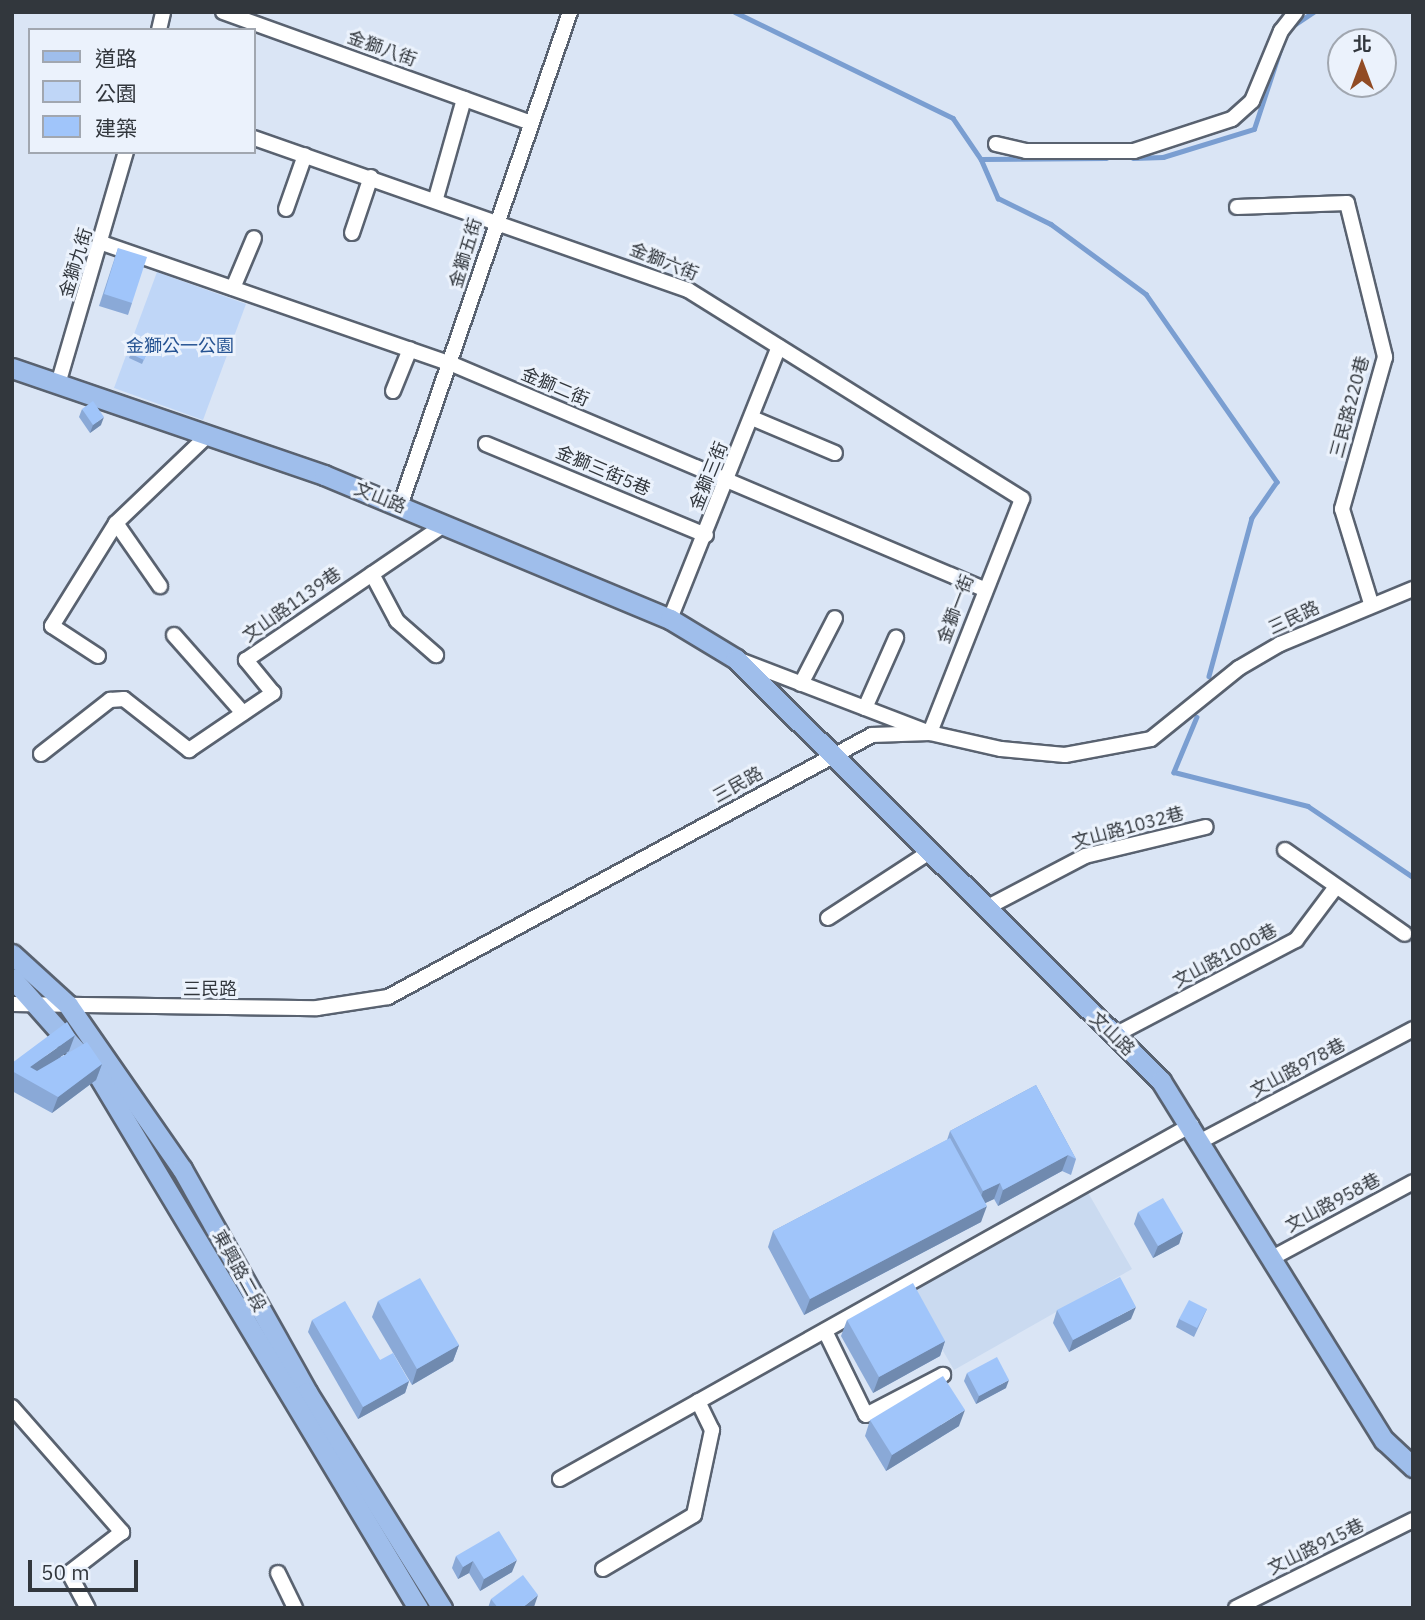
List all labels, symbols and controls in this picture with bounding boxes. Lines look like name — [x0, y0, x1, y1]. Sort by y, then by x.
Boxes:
street label: 金獅八街 — [344, 27, 420, 71]
legend — [28, 28, 256, 154]
north arrow — [1327, 28, 1397, 98]
text: 北 — [1352, 32, 1372, 56]
text: 道路 — [95, 44, 137, 72]
text: 公園 — [95, 79, 137, 107]
text: 建築 — [95, 114, 137, 142]
street label: 金獅五街 — [445, 215, 487, 291]
street label: 金獅九街 — [55, 225, 97, 301]
street label: 金獅六街 — [627, 239, 701, 285]
park label: 金獅公一公園 — [126, 335, 234, 357]
street label: 三民路220巷 — [1326, 354, 1374, 460]
street label: 金獅二街 — [518, 363, 592, 411]
street label: 金獅三街 — [686, 439, 732, 513]
street label: 金獅三街5巷 — [552, 441, 654, 501]
street label: 文山路 — [351, 478, 409, 518]
street label: 文山路1139巷 — [239, 563, 345, 647]
street label: 金獅一街 — [933, 572, 979, 646]
street label: 三民路 — [1265, 597, 1323, 639]
street label: 三民路 — [709, 762, 767, 808]
street label: 文山路1032巷 — [1070, 803, 1186, 853]
street label: 文山路1000巷 — [1169, 919, 1281, 993]
street label: 三民路 — [183, 978, 237, 1000]
street label: 文山路 — [1085, 1007, 1139, 1061]
street label: 文山路978巷 — [1247, 1034, 1349, 1102]
street label: 文山路958巷 — [1282, 1169, 1384, 1237]
street label: 東興路二段 — [208, 1226, 270, 1316]
street label: 文山路915巷 — [1264, 1514, 1368, 1580]
scale bar — [32, 1546, 142, 1590]
text: 50 m — [41, 1558, 90, 1586]

